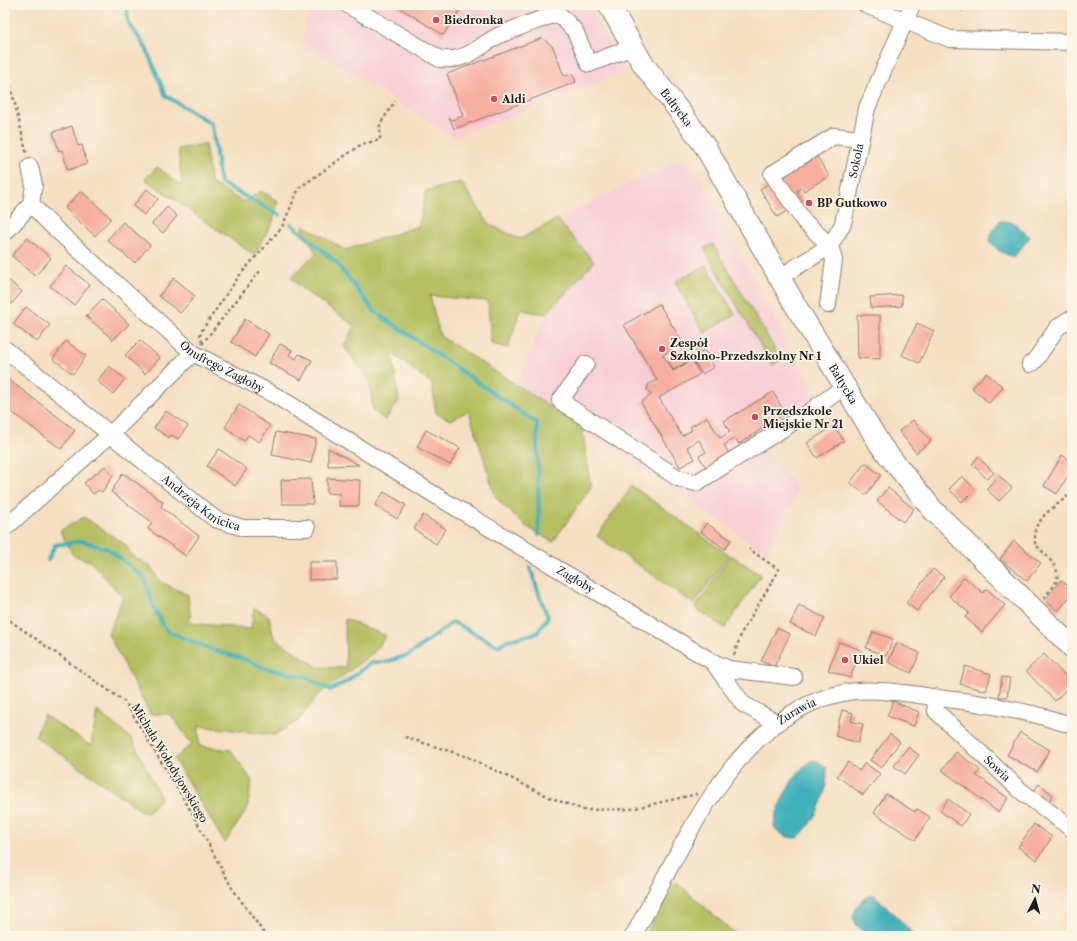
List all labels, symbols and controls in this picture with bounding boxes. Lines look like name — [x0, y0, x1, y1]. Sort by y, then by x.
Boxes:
place label: Biedronka — [444, 13, 504, 27]
marker: Biedronka — [431, 15, 441, 25]
street label: Bałtycka — [657, 86, 696, 129]
place label: Aldi — [501, 92, 526, 106]
marker: Aldi — [489, 94, 499, 104]
street label: Sokola — [846, 142, 867, 179]
place label: BP Gutkowo — [817, 196, 887, 210]
marker: BP Gutkowo — [804, 198, 814, 208]
place label: Zespół Szkolno-Przedszkolny Nr 1 — [670, 336, 821, 363]
street label: Onufrego Zagłoby — [177, 337, 267, 396]
marker: Zespół Szkolno-Przedszkolny Nr 1 — [657, 344, 667, 354]
street label: Bałtycka — [826, 361, 861, 407]
place label: Przedszkole Miejskie Nr 21 — [763, 404, 843, 431]
marker: Przedszkole Miejskie Nr 21 — [750, 412, 760, 422]
street label: Andrzeja Kmicica — [158, 471, 242, 534]
street label: Zagłoby — [554, 563, 598, 597]
place label: Ukiel — [853, 653, 884, 667]
marker: Ukiel — [840, 655, 850, 665]
street label: Żurawia — [774, 695, 818, 728]
street label: Michała Wołodyjowskiego — [129, 701, 211, 825]
street label: Sowia — [981, 753, 1013, 785]
north arrow — [1015, 879, 1055, 919]
text: N — [1031, 882, 1042, 897]

